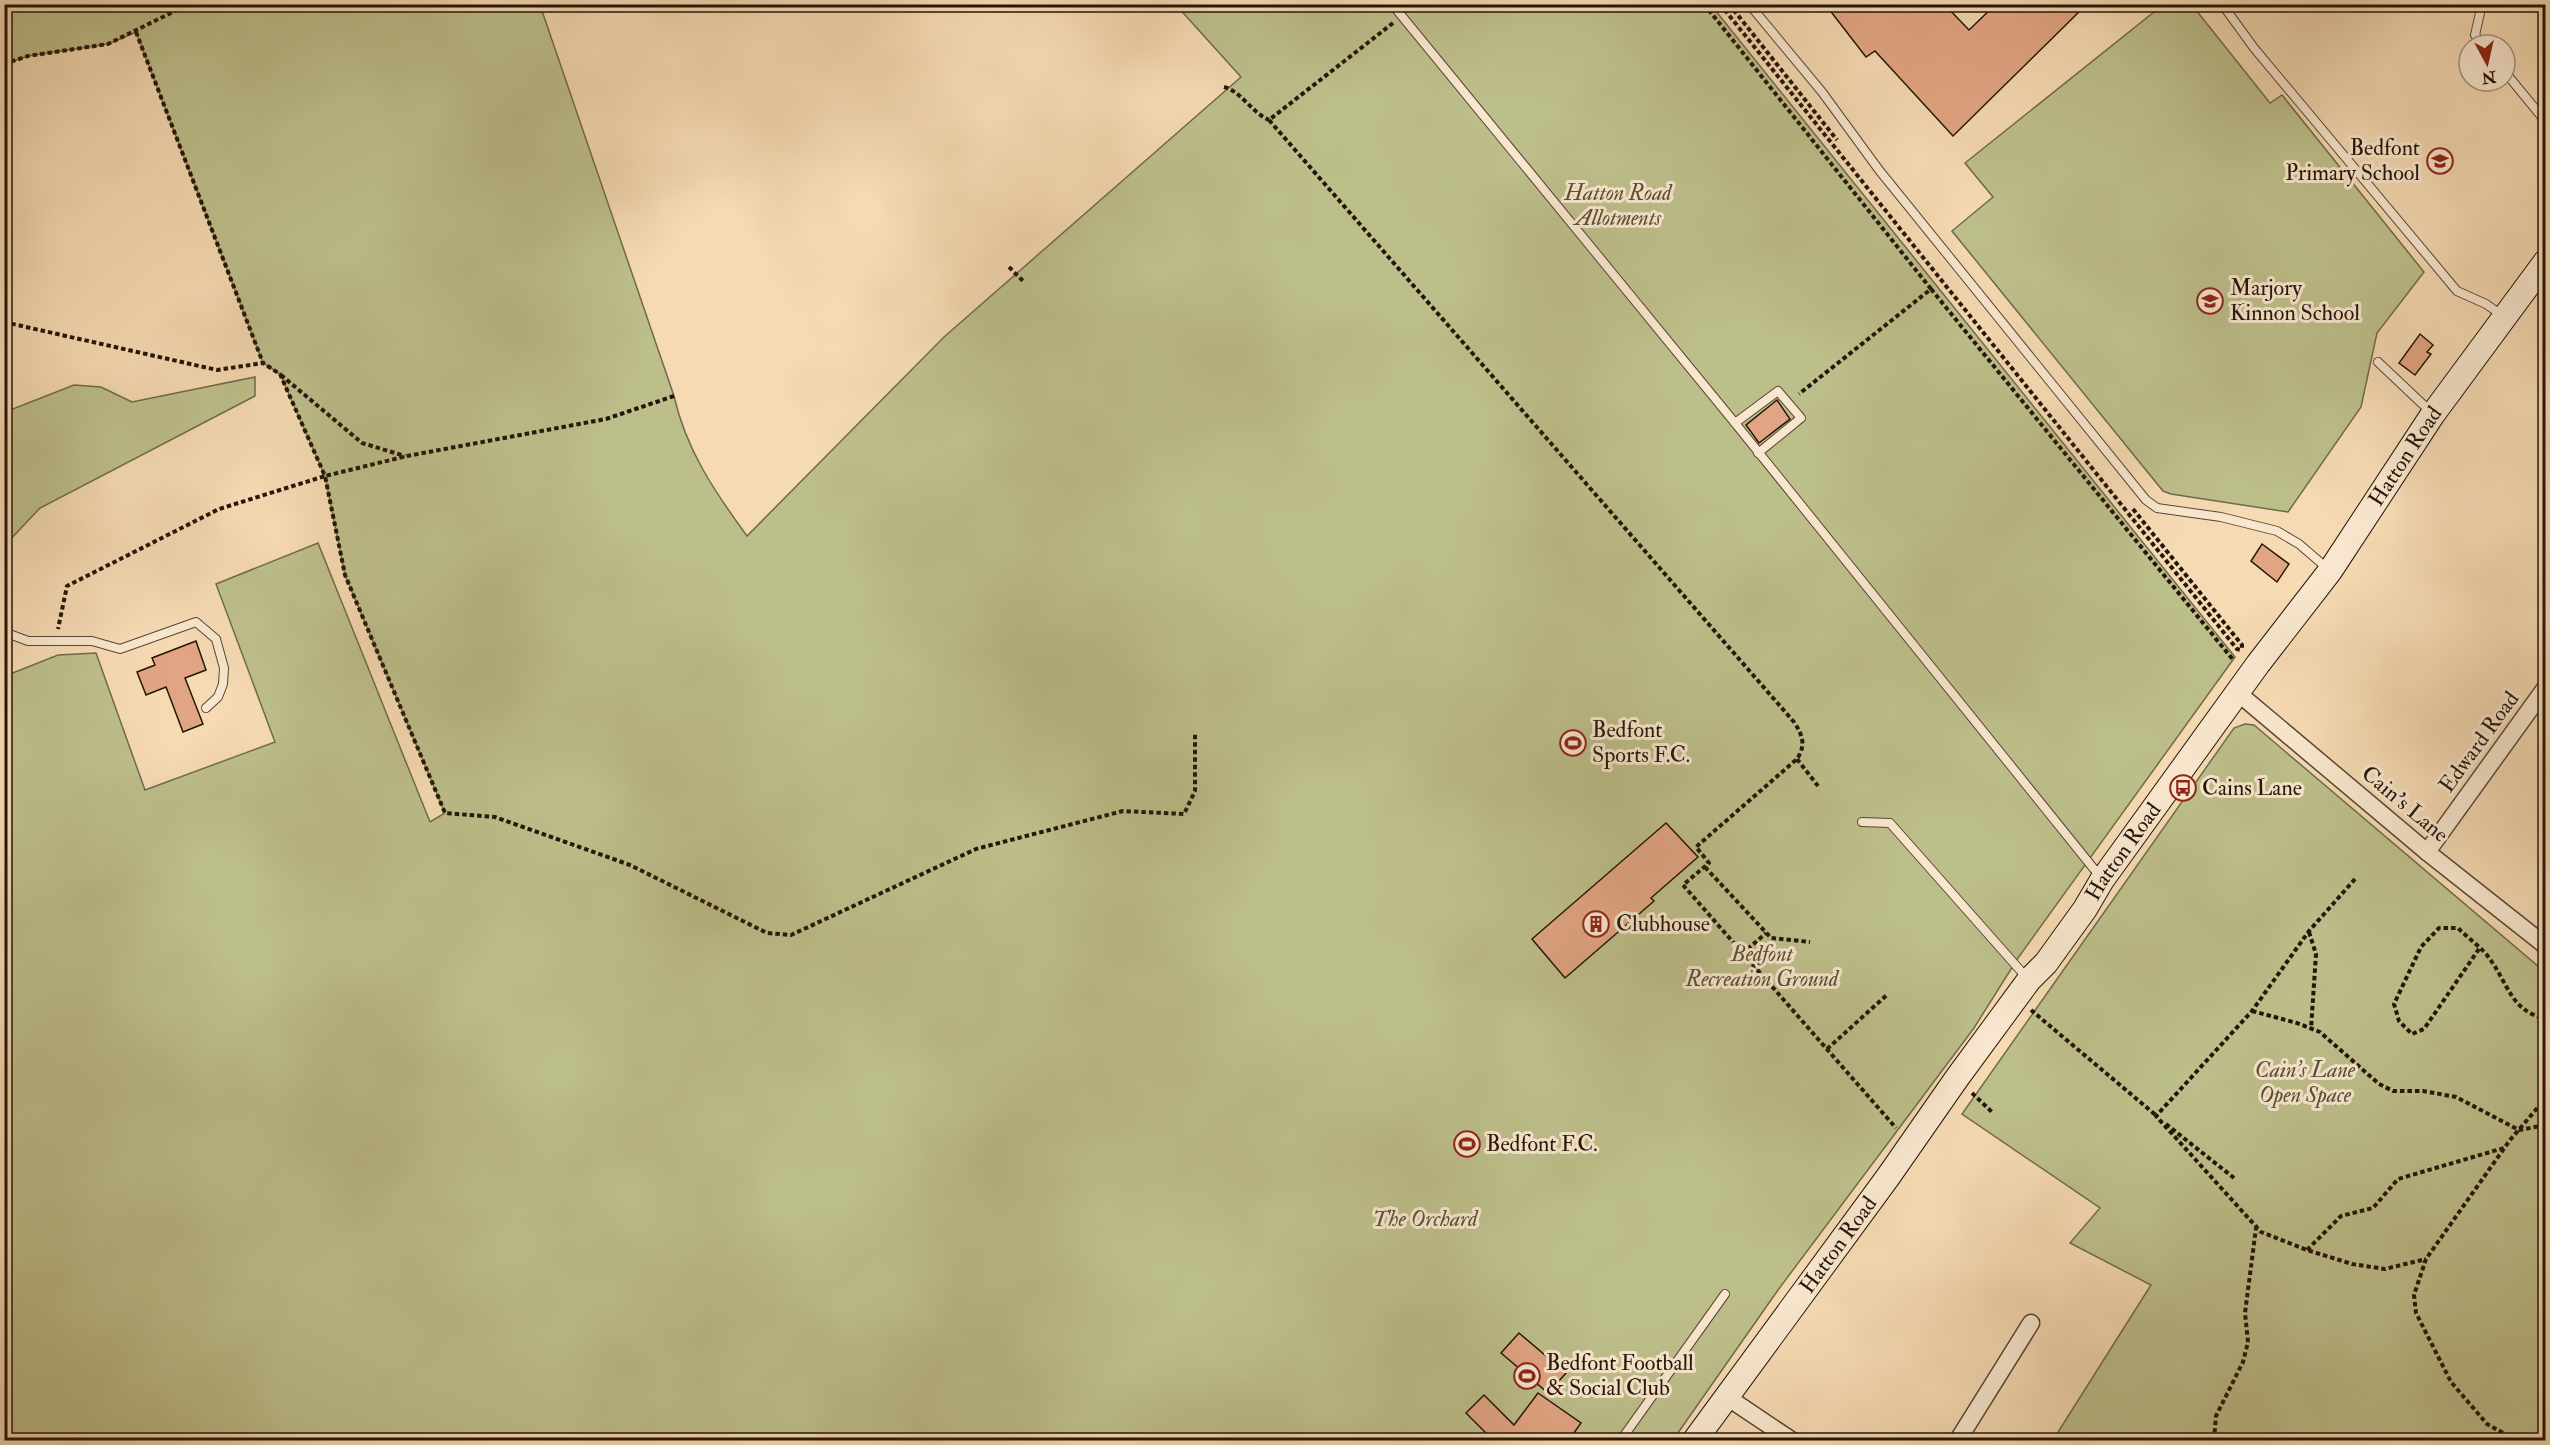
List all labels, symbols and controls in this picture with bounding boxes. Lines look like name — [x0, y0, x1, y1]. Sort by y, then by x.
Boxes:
north arrow — [2457, 33, 2517, 93]
text: N — [2480, 66, 2498, 88]
place label: Bedfont Primary School — [2285, 134, 2420, 187]
school or university icon: Bedfont Primary School — [2425, 146, 2455, 176]
park label: Hatton Road Allotments — [1563, 179, 1673, 232]
place label: Marjory Kinnon School — [2230, 274, 2360, 327]
school or university icon: Marjory Kinnon School — [2195, 286, 2225, 316]
street label: Hatton Road — [2362, 400, 2448, 512]
street label: Edward Road — [2433, 686, 2525, 798]
place label: Bedfont Sports F.C. — [1592, 716, 1690, 770]
sports icon: Bedfont Sports F.C. — [1558, 728, 1588, 758]
street label: Cain's Lane — [2356, 759, 2454, 849]
bus stop icon: Cains Lane — [2168, 773, 2198, 803]
place label: Cains Lane — [2202, 774, 2302, 802]
street label: Hatton Road — [2079, 797, 2167, 906]
building icon: Clubhouse — [1581, 909, 1611, 939]
place label: Clubhouse — [1616, 910, 1710, 938]
park label: Bedfont Recreation Ground — [1685, 940, 1840, 993]
park label: Cain's Lane Open Space — [2255, 1056, 2356, 1109]
sports icon: Bedfont F.C. — [1452, 1129, 1482, 1159]
place label: Bedfont F.C. — [1486, 1130, 1598, 1158]
street label: Hatton Road — [1793, 1191, 1883, 1299]
park label: The Orchard — [1373, 1205, 1479, 1233]
place label: Bedfont Football & Social Club — [1546, 1349, 1694, 1402]
sports icon: Bedfont Football & Social Club — [1512, 1361, 1542, 1391]

